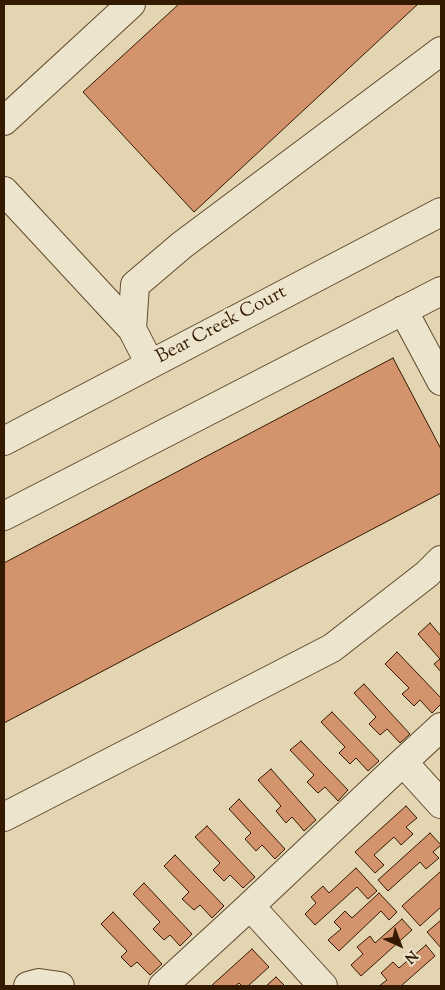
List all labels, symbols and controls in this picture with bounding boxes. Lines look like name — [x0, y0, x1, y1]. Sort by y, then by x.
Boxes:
street label: Bear Creek Court — [153, 282, 291, 370]
north arrow — [375, 920, 425, 970]
text: N — [399, 945, 421, 967]

